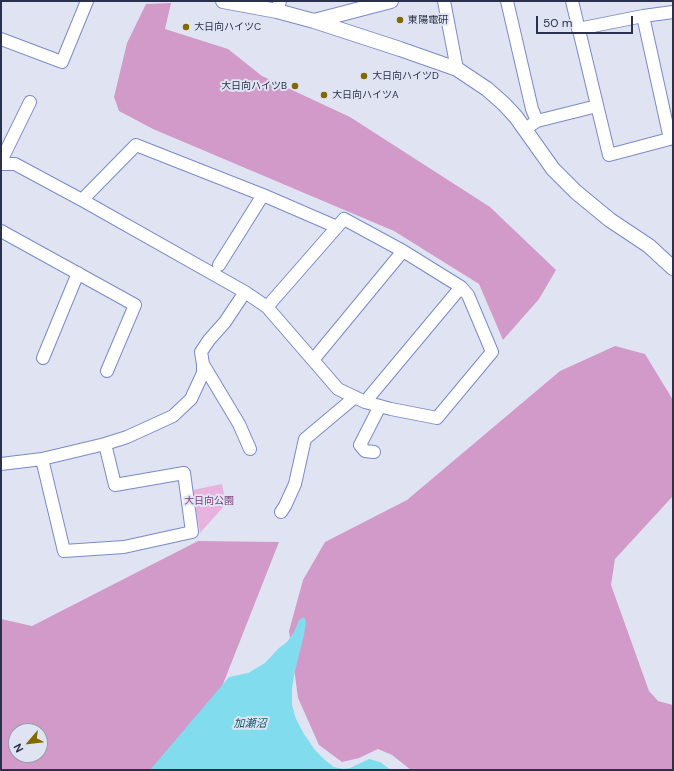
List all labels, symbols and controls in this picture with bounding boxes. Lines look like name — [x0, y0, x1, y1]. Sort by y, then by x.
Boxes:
scale bar — [538, 8, 635, 34]
place label: 東陽電研 — [408, 14, 448, 26]
marker: 東陽電研 — [395, 15, 405, 25]
text: 50 m — [543, 15, 572, 31]
place label: 大日向ハイツC — [194, 21, 261, 33]
marker: 大日向ハイツC — [181, 22, 191, 32]
place label: 大日向ハイツD — [372, 70, 439, 82]
marker: 大日向ハイツD — [359, 71, 369, 81]
place label: 大日向ハイツB — [221, 80, 287, 92]
marker: 大日向ハイツB — [290, 81, 300, 91]
place label: 大日向ハイツA — [332, 89, 399, 101]
marker: 大日向ハイツA — [319, 90, 329, 100]
park label: 大日向公園 — [184, 495, 234, 507]
water label: 加瀬沼 — [234, 717, 266, 731]
north arrow — [8, 723, 48, 763]
text: N — [10, 741, 26, 755]

